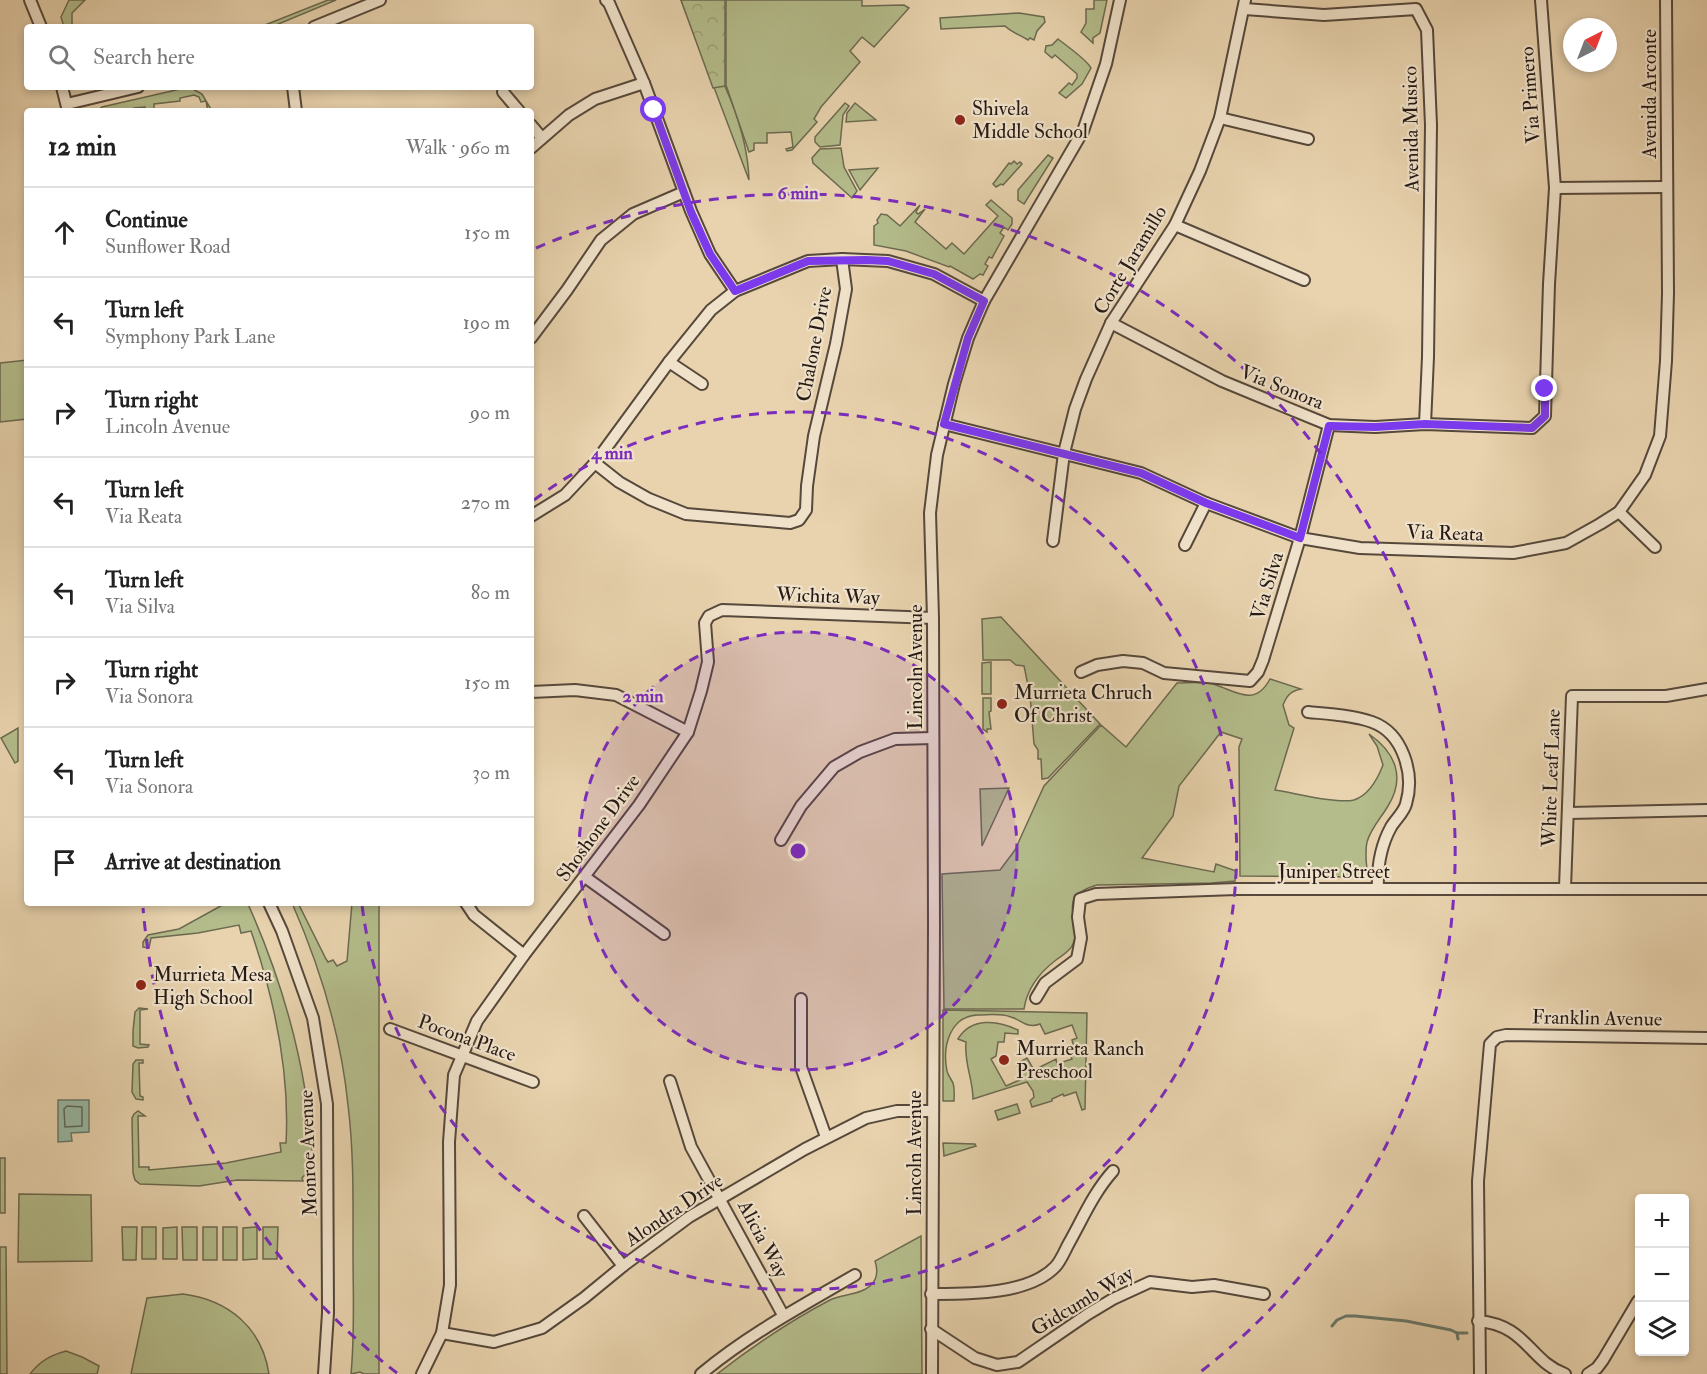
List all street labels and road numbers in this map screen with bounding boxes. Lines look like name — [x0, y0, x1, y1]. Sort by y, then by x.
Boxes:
street label: Avenida Arconte — [1637, 29, 1662, 160]
street label: Via Primero — [1514, 46, 1546, 144]
street label: Avenida Musico — [1397, 66, 1425, 193]
street label: Corte Jaramillo — [1088, 201, 1172, 319]
street label: Chalone Drive — [791, 284, 837, 404]
street label: Via Sonora — [1236, 359, 1328, 415]
street label: Via Reata — [1406, 519, 1485, 547]
street label: Via Silva — [1245, 548, 1289, 623]
street label: Wichita Way — [775, 582, 881, 610]
street label: Lincoln Avenue — [903, 604, 928, 730]
street label: White Leaf Lane — [1536, 708, 1566, 849]
street label: Shoshone Drive — [551, 769, 645, 887]
street label: Juniper Street — [1277, 859, 1390, 885]
street label: Franklin Avenue — [1532, 1004, 1662, 1032]
street label: Pocona Place — [415, 1009, 519, 1067]
street label: Monroe Avenue — [293, 1089, 323, 1217]
street label: Lincoln Avenue — [902, 1090, 927, 1216]
street label: Alondra Drive — [619, 1168, 728, 1253]
street label: Alicia Way — [732, 1195, 794, 1283]
street label: Gidcumb Way — [1026, 1260, 1139, 1341]

